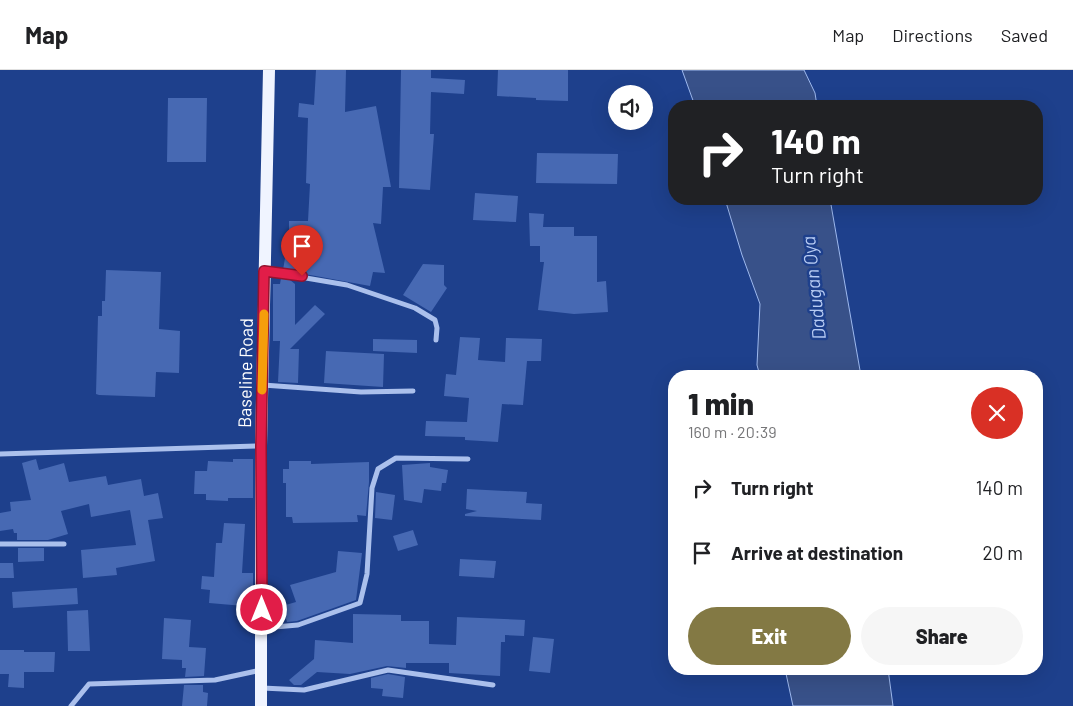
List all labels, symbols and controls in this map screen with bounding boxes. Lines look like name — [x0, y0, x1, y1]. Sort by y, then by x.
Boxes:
text: Map — [25, 20, 68, 49]
text: Map — [832, 24, 864, 46]
text: Directions — [892, 24, 973, 46]
text: Saved — [1001, 24, 1048, 46]
map controls — [608, 85, 653, 130]
button: sound — [608, 85, 653, 130]
text: 140 m — [771, 119, 861, 161]
icon: right — [688, 120, 753, 185]
text: Turn right — [771, 161, 864, 187]
pin — [281, 225, 323, 276]
icon: arrive — [288, 232, 316, 260]
water label: Dadugan Oya — [796, 235, 830, 341]
street label: Baseline Road — [233, 318, 257, 428]
text: 1 min — [688, 385, 754, 421]
button: close — [971, 387, 1023, 439]
text: 160 m · 20:39 — [688, 422, 777, 441]
icon: right — [688, 474, 716, 502]
text: Turn right — [731, 476, 813, 499]
text: 140 m — [976, 476, 1023, 499]
icon: arrive — [688, 539, 716, 567]
text: Arrive at destination — [731, 541, 903, 564]
text: 20 m — [983, 541, 1023, 564]
position arrow — [235, 583, 287, 635]
button: Exit — [688, 607, 851, 665]
button: Share — [861, 607, 1023, 665]

